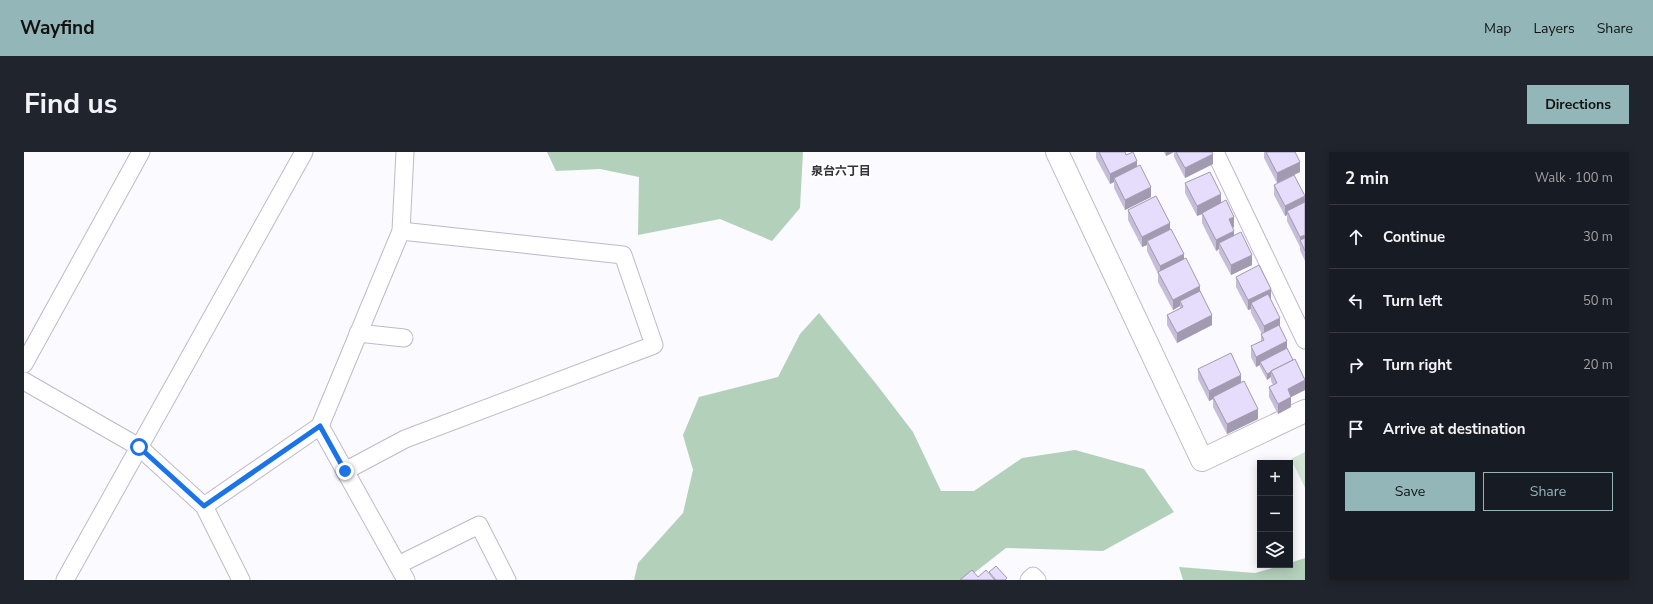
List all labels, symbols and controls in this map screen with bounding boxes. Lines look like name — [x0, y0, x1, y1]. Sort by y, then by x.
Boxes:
text: Wayfind — [20, 15, 95, 41]
text: Map — [1484, 19, 1511, 38]
text: Layers — [1533, 19, 1575, 38]
text: Share — [1597, 19, 1633, 38]
text: Find us — [24, 85, 118, 123]
button: Directions — [1527, 85, 1629, 124]
district label: 泉台六丁目 — [811, 163, 871, 179]
text: 2 min — [1345, 167, 1389, 190]
text: Walk · 100 m — [1535, 169, 1613, 187]
icon: ahead — [1345, 226, 1367, 248]
text: Continue — [1383, 227, 1445, 247]
text: 30 m — [1583, 228, 1613, 246]
icon: left — [1345, 290, 1367, 312]
text: Turn left — [1383, 291, 1442, 311]
text: 50 m — [1583, 292, 1613, 310]
icon: right — [1345, 354, 1367, 376]
text: Turn right — [1383, 355, 1452, 375]
text: 20 m — [1583, 356, 1613, 374]
icon: arrive — [1345, 418, 1367, 440]
text: Arrive at destination — [1383, 419, 1526, 439]
route start — [130, 438, 148, 456]
map controls — [1257, 460, 1293, 568]
button: + — [1257, 460, 1293, 496]
route end — [336, 462, 354, 480]
button: Save — [1345, 472, 1475, 511]
button: Share — [1483, 472, 1613, 511]
button: − — [1257, 496, 1293, 532]
button: layers — [1257, 532, 1293, 568]

